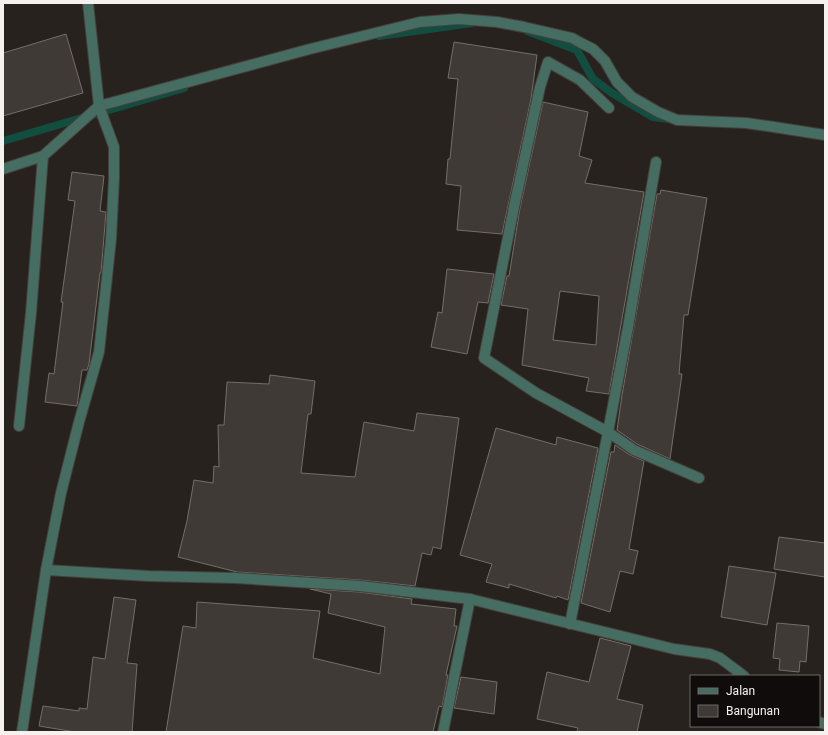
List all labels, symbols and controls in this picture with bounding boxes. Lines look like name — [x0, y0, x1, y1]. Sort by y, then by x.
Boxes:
legend — [690, 675, 820, 727]
text: Jalan — [726, 684, 755, 698]
text: Bangunan — [726, 704, 780, 718]

